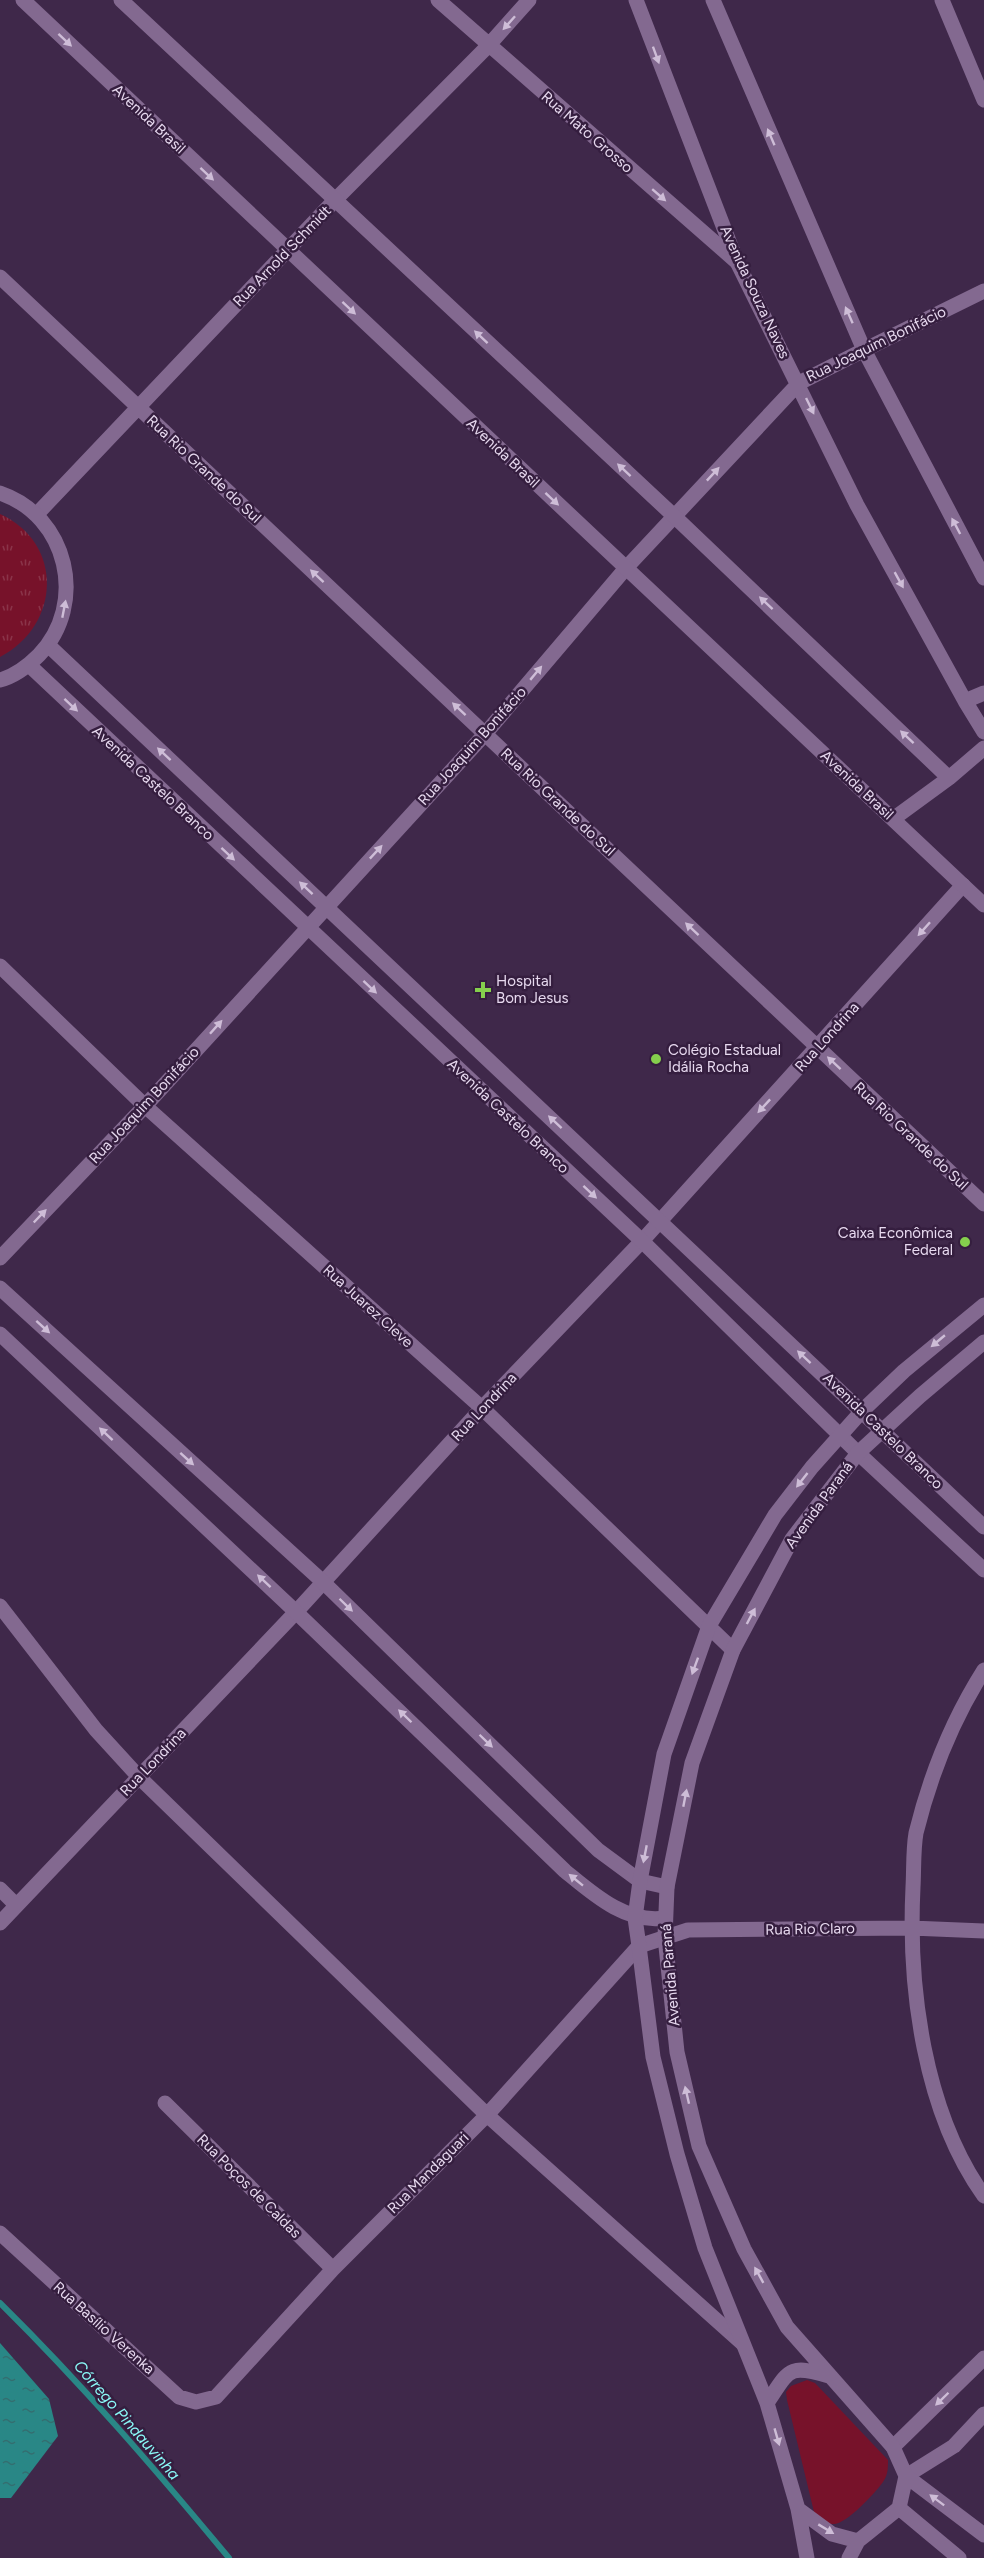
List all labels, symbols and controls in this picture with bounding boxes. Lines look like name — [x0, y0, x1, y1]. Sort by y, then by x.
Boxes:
one-way arrow — [503, 15, 516, 30]
one-way arrow — [58, 33, 73, 47]
one-way arrow — [652, 46, 661, 64]
street label: Avenida Brasil — [109, 81, 189, 157]
street label: Rua Mato Grosso — [538, 87, 637, 177]
one-way arrow — [766, 127, 776, 145]
one-way arrow — [200, 167, 215, 181]
one-way arrow — [651, 188, 667, 201]
street label: Rua Arnold Schmidt — [229, 201, 335, 310]
street label: Avenida Souza Naves — [716, 223, 794, 361]
one-way arrow — [342, 300, 356, 314]
street label: Rua Joaquim Bonifácio — [803, 302, 949, 386]
one-way arrow — [844, 307, 853, 324]
one-way arrow — [474, 330, 488, 344]
one-way arrow — [805, 398, 815, 415]
street label: Rua Rio Grande do Sul — [143, 411, 265, 527]
street label: Avenida Brasil — [463, 415, 543, 491]
one-way arrow — [616, 463, 631, 477]
one-way arrow — [706, 467, 720, 481]
one-way arrow — [545, 492, 560, 506]
one-way arrow — [952, 518, 961, 535]
one-way arrow — [309, 569, 324, 583]
one-way arrow — [894, 572, 904, 589]
one-way arrow — [758, 596, 773, 610]
one-way arrow — [60, 599, 69, 618]
one-way arrow — [530, 665, 543, 681]
street label: Rua Joaquim Bonifácio — [414, 683, 530, 809]
one-way arrow — [64, 698, 78, 712]
one-way arrow — [452, 703, 466, 717]
street label: Avenida Castelo Branco — [88, 722, 218, 844]
one-way arrow — [900, 730, 915, 744]
street label: Rua Rio Grande do Sul — [497, 744, 619, 860]
street label: Avenida Brasil — [817, 747, 897, 823]
one-way arrow — [157, 748, 172, 761]
one-way arrow — [369, 845, 382, 860]
one-way arrow — [220, 847, 235, 861]
one-way arrow — [298, 881, 313, 895]
one-way arrow — [918, 921, 931, 936]
one-way arrow — [686, 923, 700, 937]
place label: Hospital Bom Jesus — [496, 972, 569, 1007]
one-way arrow — [363, 980, 377, 994]
marker: Hospital Bom Jesus — [474, 981, 492, 999]
street label: Rua Londrina — [791, 999, 863, 1075]
one-way arrow — [209, 1020, 222, 1035]
place label: Colégio Estadual Idália Rocha — [668, 1041, 781, 1076]
street label: Rua Joaquim Bonifácio — [85, 1043, 203, 1167]
marker: Colégio Estadual Idália Rocha — [649, 1052, 663, 1066]
street label: Avenida Castelo Branco — [443, 1055, 573, 1177]
one-way arrow — [827, 1056, 842, 1070]
street label: Rua Rio Grande do Sul — [850, 1078, 972, 1194]
one-way arrow — [758, 1098, 771, 1113]
one-way arrow — [548, 1116, 563, 1129]
one-way arrow — [582, 1185, 597, 1199]
one-way arrow — [33, 1209, 47, 1223]
place label: Caixa Econômica Federal — [838, 1224, 953, 1259]
marker: Caixa Econômica Federal — [958, 1235, 972, 1249]
street label: Rua Juarez Cleve — [319, 1261, 417, 1351]
one-way arrow — [36, 1320, 51, 1334]
one-way arrow — [930, 1335, 946, 1348]
one-way arrow — [798, 1350, 812, 1364]
street label: Rua Londrina — [448, 1369, 520, 1445]
street label: Avenida Castelo Branco — [819, 1369, 947, 1493]
one-way arrow — [99, 1427, 114, 1441]
one-way arrow — [180, 1451, 194, 1465]
street label: Avenida Paraná — [782, 1458, 856, 1552]
one-way arrow — [796, 1472, 809, 1488]
one-way arrow — [257, 1575, 271, 1589]
one-way arrow — [339, 1597, 353, 1611]
one-way arrow — [746, 1607, 756, 1624]
one-way arrow — [689, 1657, 699, 1675]
one-way arrow — [398, 1710, 412, 1724]
street label: Rua Londrina — [116, 1724, 190, 1800]
one-way arrow — [478, 1734, 493, 1748]
one-way arrow — [681, 1789, 690, 1808]
one-way arrow — [640, 1845, 649, 1864]
one-way arrow — [569, 1874, 584, 1887]
street label: Rua Rio Claro — [765, 1919, 855, 1939]
street label: Avenida Paraná — [657, 1923, 683, 2027]
one-way arrow — [682, 2086, 692, 2104]
street label: Rua Mandaguari — [384, 2129, 472, 2217]
street label: Rua Poços de Caldas — [193, 2130, 305, 2242]
one-way arrow — [754, 2267, 764, 2284]
street label: Rua Basílio Verenka — [50, 2278, 158, 2378]
water label: Córrego Pindauvinha — [70, 2356, 184, 2484]
one-way arrow — [935, 2392, 950, 2406]
one-way arrow — [773, 2428, 782, 2446]
one-way arrow — [930, 2494, 945, 2506]
one-way arrow — [818, 2524, 834, 2535]

